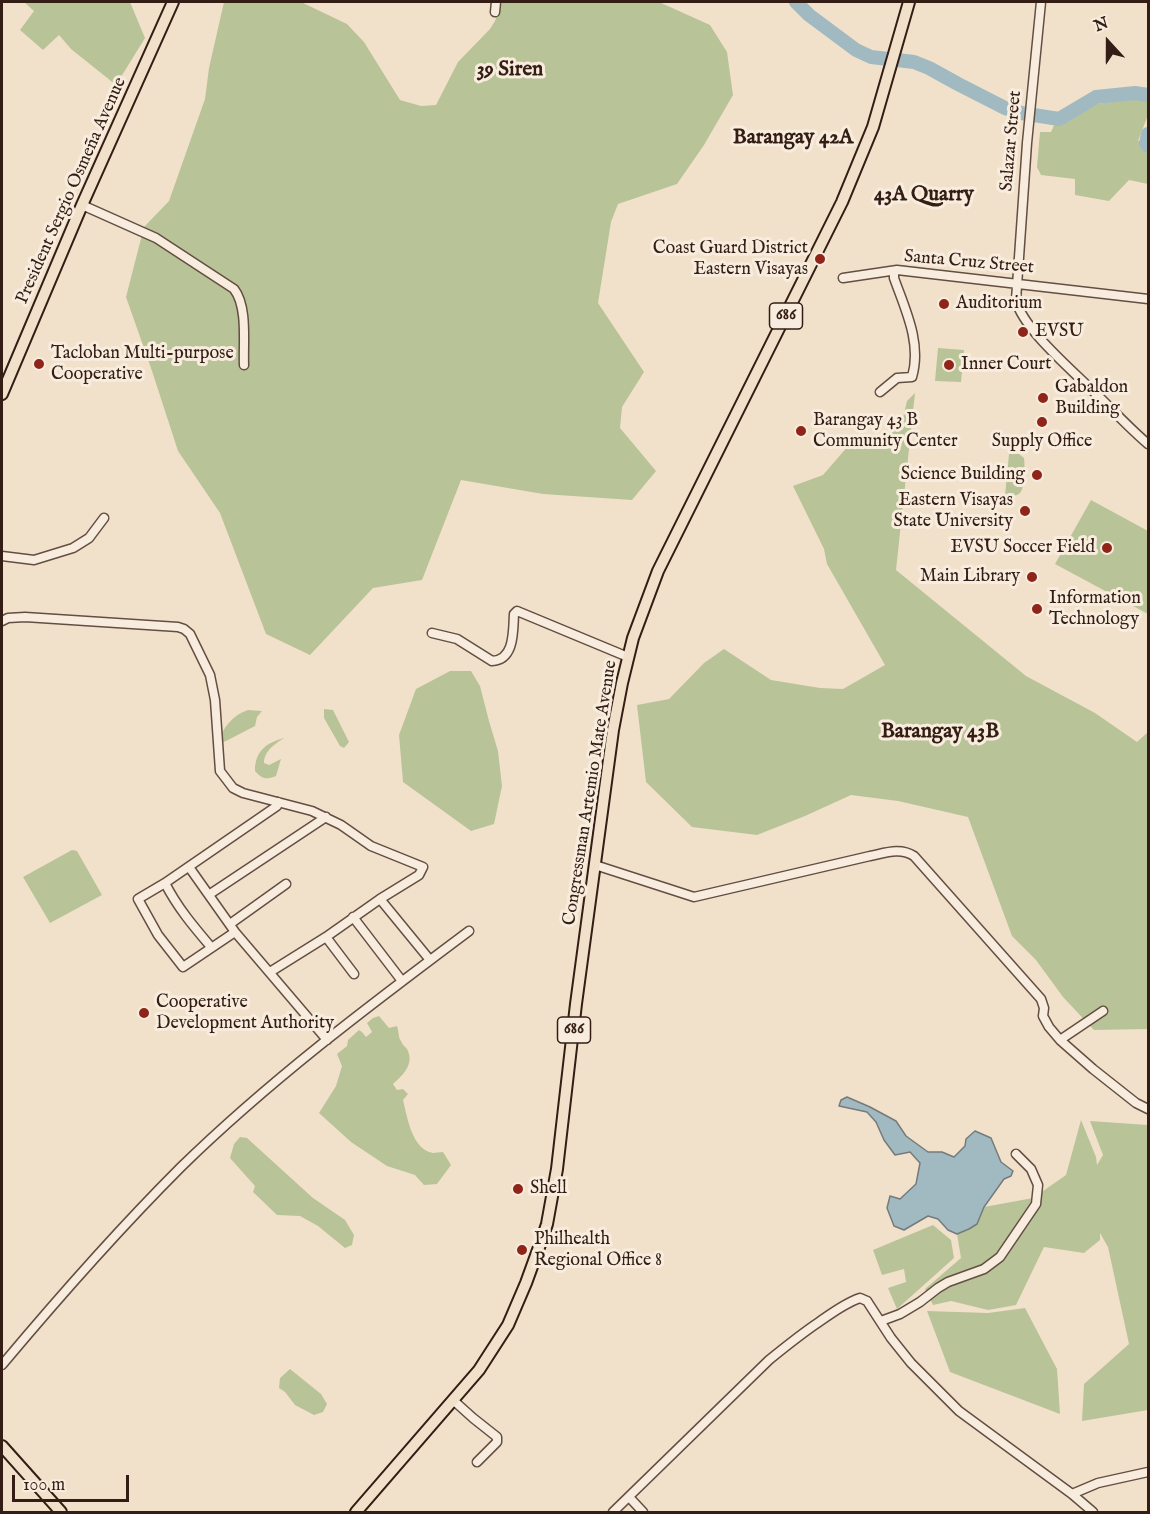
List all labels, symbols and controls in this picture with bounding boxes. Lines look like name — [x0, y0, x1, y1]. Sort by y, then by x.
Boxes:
north arrow — [1078, 12, 1138, 72]
text: N — [1092, 13, 1112, 37]
district label: 39 Siren — [477, 58, 543, 84]
street label: President Sergio Osmeña Avenue — [12, 74, 132, 308]
street label: Salazar Street — [997, 90, 1027, 192]
district label: Barangay 42A — [733, 126, 853, 152]
district label: 43A Quarry — [874, 183, 974, 209]
place label: Coast Guard District Eastern Visayas — [653, 238, 808, 280]
street label: Santa Cruz Street — [903, 247, 1035, 279]
marker: Coast Guard District Eastern Visayas — [813, 252, 827, 266]
place label: Auditorium — [956, 293, 1042, 315]
marker: Auditorium — [937, 297, 951, 311]
road number: 686 — [770, 303, 802, 329]
place label: EVSU — [1035, 321, 1084, 343]
marker: EVSU — [1016, 325, 1030, 339]
place label: Tacloban Multi-purpose Cooperative — [51, 343, 234, 386]
place label: Inner Court — [961, 354, 1051, 376]
marker: Tacloban Multi-purpose Cooperative — [32, 357, 46, 371]
marker: Inner Court — [942, 358, 956, 372]
place label: Gabaldon Building — [1055, 377, 1128, 420]
marker: Gabaldon Building — [1036, 391, 1050, 405]
place label: Barangay 43 B Community Center — [813, 410, 958, 452]
marker: Supply Office — [1035, 415, 1049, 429]
marker: Barangay 43 B Community Center — [794, 424, 808, 438]
place label: Supply Office — [992, 431, 1092, 453]
place label: Science Building — [901, 464, 1025, 486]
marker: Science Building — [1030, 468, 1044, 482]
place label: Eastern Visayas State University — [893, 490, 1013, 532]
marker: Eastern Visayas State University — [1018, 504, 1032, 518]
place label: EVSU Soccer Field — [950, 537, 1095, 559]
marker: EVSU Soccer Field — [1100, 541, 1114, 555]
place label: Main Library — [920, 566, 1020, 588]
marker: Main Library — [1025, 570, 1039, 584]
place label: Information Technology — [1049, 588, 1141, 630]
marker: Information Technology — [1030, 602, 1044, 616]
street label: Congressman Artemio Mate Avenue — [559, 659, 623, 927]
district label: Barangay 43B — [881, 720, 999, 746]
place label: Cooperative Development Authority — [156, 992, 334, 1034]
marker: Cooperative Development Authority — [137, 1006, 151, 1020]
road number: 686 — [558, 1017, 590, 1043]
place label: Shell — [530, 1178, 567, 1200]
marker: Shell — [511, 1182, 525, 1196]
place label: Philhealth Regional Office 8 — [534, 1229, 662, 1272]
marker: Philhealth Regional Office 8 — [515, 1243, 529, 1257]
scale bar — [15, 1463, 132, 1501]
text: 100 m — [23, 1474, 65, 1497]

